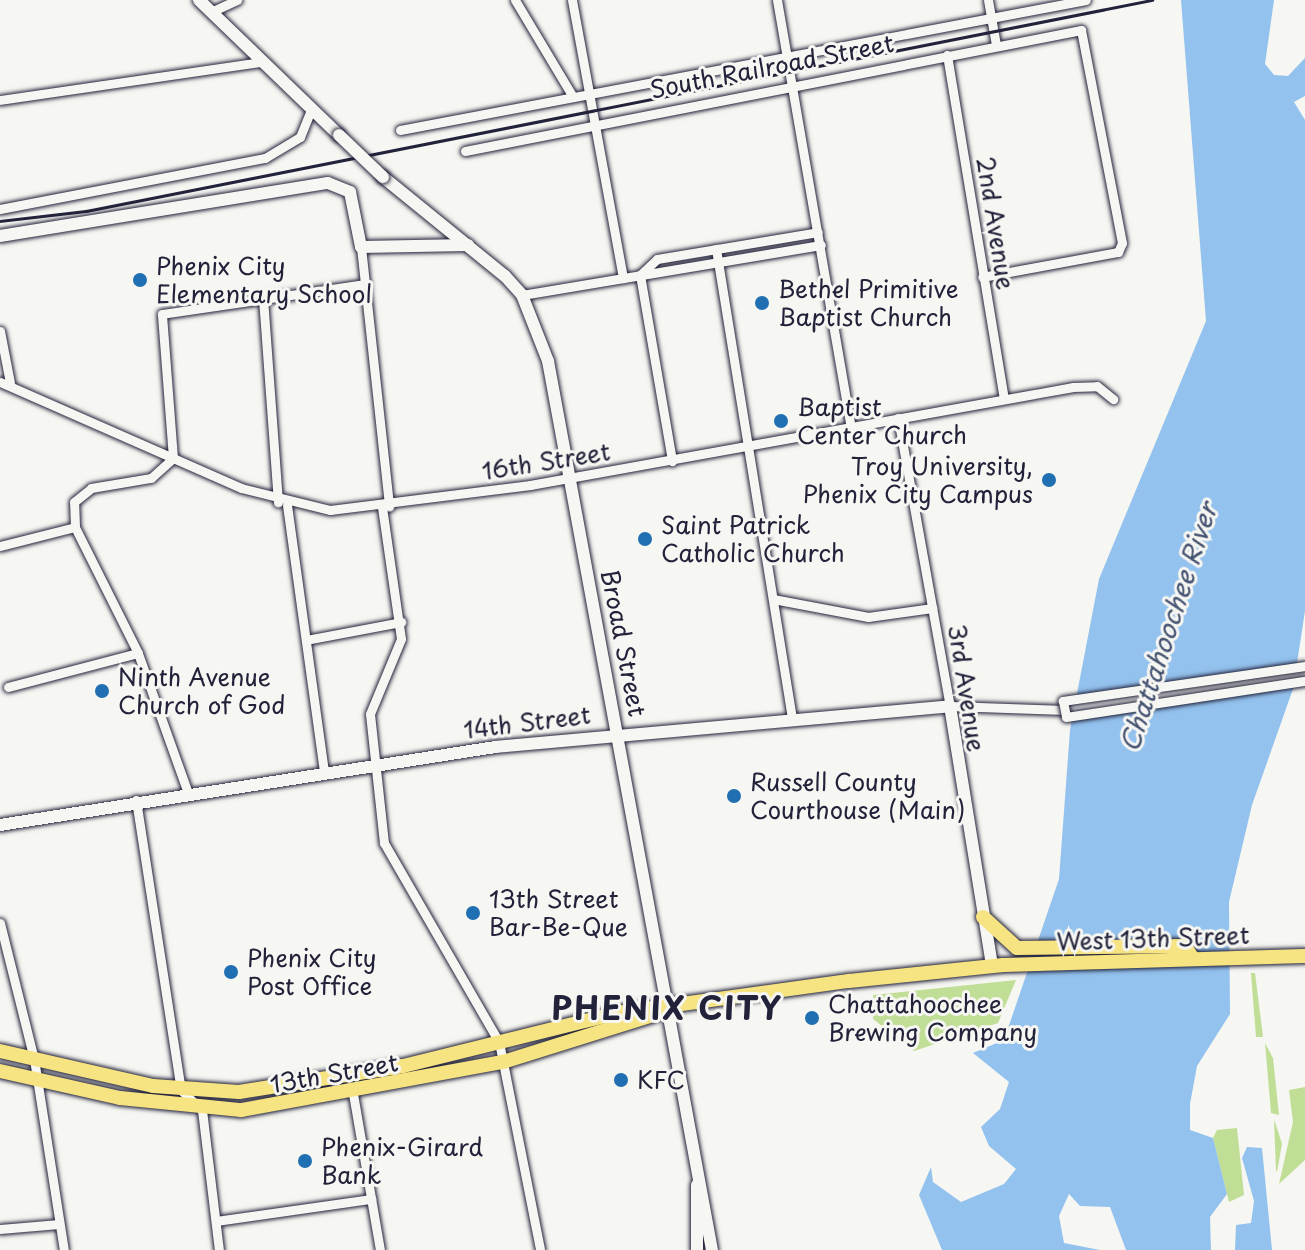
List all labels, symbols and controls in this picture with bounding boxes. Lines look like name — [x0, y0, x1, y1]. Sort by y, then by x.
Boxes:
street label: South Railroad Street — [647, 28, 897, 104]
street label: 2nd Avenue — [971, 154, 1021, 292]
place label: Phenix City Elementary School — [156, 252, 372, 308]
marker: Phenix City Elementary School — [131, 271, 149, 289]
place label: Bethel Primitive Baptist Church — [778, 275, 960, 331]
marker: Bethel Primitive Baptist Church — [753, 294, 771, 312]
place label: Baptist Center Church — [797, 393, 966, 449]
marker: Baptist Center Church — [772, 412, 790, 430]
street label: 16th Street — [479, 437, 613, 485]
place label: Troy University, Phenix City Campus — [801, 452, 1033, 508]
marker: Troy University, Phenix City Campus — [1040, 471, 1058, 489]
water label: Chattahoochee River — [1113, 498, 1223, 756]
place label: Saint Patrick Catholic Church — [661, 511, 846, 567]
marker: Saint Patrick Catholic Church — [636, 530, 654, 548]
street label: Broad Street — [596, 567, 652, 719]
street label: 3rd Avenue — [943, 621, 991, 755]
place label: Ninth Avenue Church of God — [118, 663, 286, 719]
marker: Ninth Avenue Church of God — [93, 682, 111, 700]
street label: 14th Street — [461, 700, 593, 744]
place label: Russell County Courthouse (Main) — [750, 768, 966, 824]
marker: Russell County Courthouse (Main) — [725, 787, 743, 805]
place label: 13th Street Bar-Be-Que — [489, 885, 628, 941]
marker: 13th Street Bar-Be-Que — [464, 904, 482, 922]
street label: West 13th Street — [1056, 920, 1250, 956]
place label: Phenix City Post Office — [247, 944, 378, 1000]
marker: Phenix City Post Office — [222, 963, 240, 981]
district label: PHENIX CITY — [552, 988, 782, 1026]
place label: Chattahoochee Brewing Company — [828, 990, 1037, 1046]
marker: Chattahoochee Brewing Company — [803, 1009, 821, 1027]
street label: 13th Street — [268, 1048, 400, 1098]
place label: KFC — [637, 1066, 685, 1094]
marker: KFC — [612, 1071, 630, 1089]
place label: Phenix-Girard Bank — [321, 1133, 483, 1189]
marker: Phenix-Girard Bank — [296, 1152, 314, 1170]

